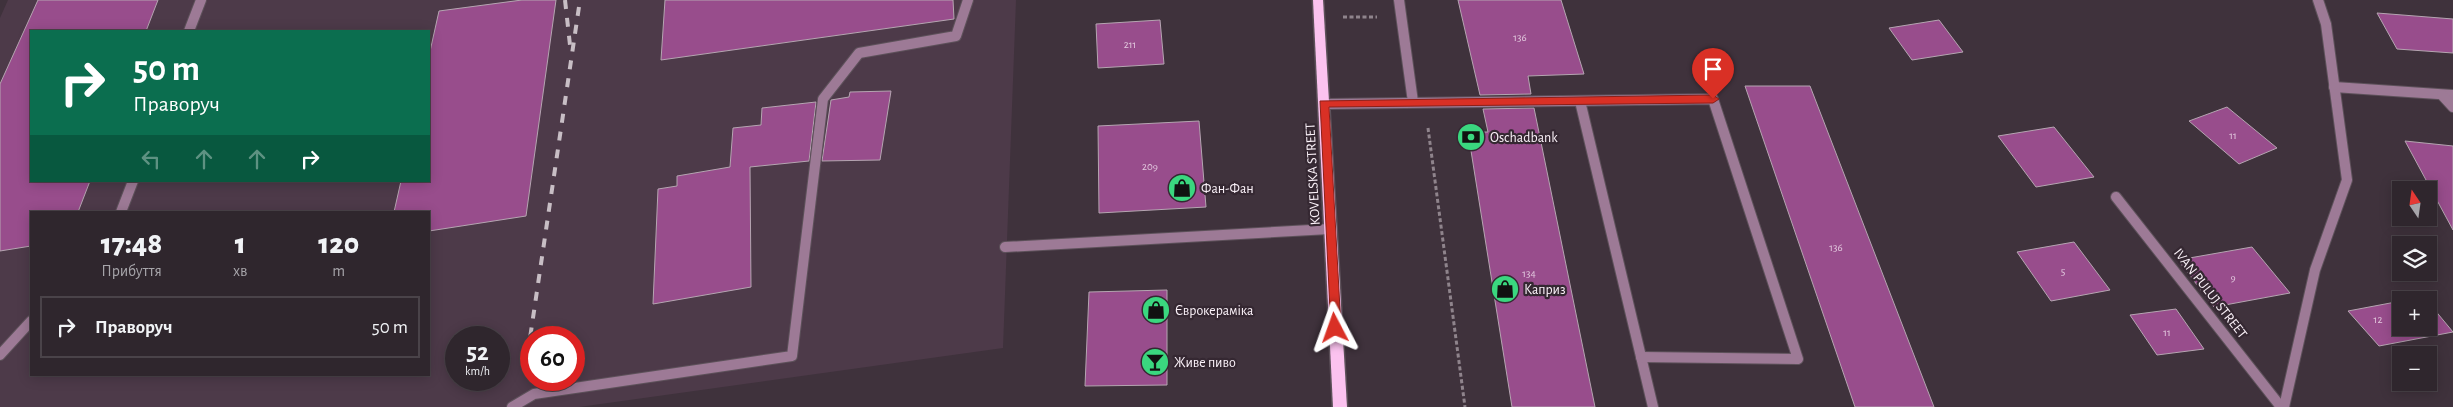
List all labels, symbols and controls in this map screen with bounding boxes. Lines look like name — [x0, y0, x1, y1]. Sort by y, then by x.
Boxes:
house number: 136 — [1513, 32, 1527, 43]
house number: 211 — [1124, 39, 1136, 50]
pin — [1692, 48, 1734, 99]
icon: right — [50, 50, 115, 115]
text: 50 m — [133, 52, 200, 87]
icon: arrive — [1699, 55, 1727, 83]
text: Праворуч — [133, 93, 220, 115]
street label: KOVELSKA STREET — [1303, 122, 1323, 226]
bank icon: Oschadbank — [1456, 122, 1486, 152]
house number: 11 — [2229, 130, 2237, 141]
place label: Oschadbank — [1490, 131, 1558, 145]
icon: left — [137, 145, 165, 173]
icon: ahead — [190, 145, 218, 173]
icon: ahead — [243, 145, 271, 173]
icon: right — [296, 145, 324, 173]
house number: 209 — [1142, 161, 1158, 172]
shop icon: Фан-Фан — [1167, 173, 1197, 203]
north arrow — [2392, 181, 2438, 226]
map controls — [2392, 181, 2437, 391]
place label: Фан-Фан — [1201, 182, 1254, 196]
text: 17:48 — [101, 229, 162, 259]
text: 1 — [235, 229, 246, 259]
text: 120 — [318, 229, 359, 259]
button: layers — [2392, 236, 2437, 281]
house number: 136 — [1829, 242, 1843, 253]
street label: IVAN PULUJ STREET — [2171, 246, 2250, 341]
text: Прибуття — [101, 263, 162, 279]
text: хв — [233, 263, 248, 279]
text: m — [332, 263, 345, 279]
house number: 5 — [2061, 266, 2066, 277]
house number: 134 — [1522, 268, 1536, 279]
house number: 9 — [2230, 272, 2236, 283]
shop icon: Каприз — [1490, 274, 1520, 304]
place label: Каприз — [1524, 283, 1566, 297]
button: + — [2392, 291, 2437, 336]
shop icon: Єврокераміка — [1141, 295, 1171, 325]
position arrow — [1308, 301, 1360, 353]
place label: Єврокераміка — [1175, 304, 1254, 318]
icon: right — [52, 313, 80, 341]
house number: 12 — [2374, 314, 2382, 325]
text: Праворуч — [95, 318, 173, 337]
text: 50 m — [372, 318, 408, 337]
speed limit sign: 60 — [520, 326, 585, 391]
house number: 11 — [2163, 327, 2171, 338]
text: 52 — [466, 340, 489, 365]
button: − — [2392, 346, 2437, 391]
bar icon: Живе пиво — [1140, 347, 1170, 377]
place label: Живе пиво — [1174, 356, 1236, 370]
text: km/h — [465, 365, 490, 377]

